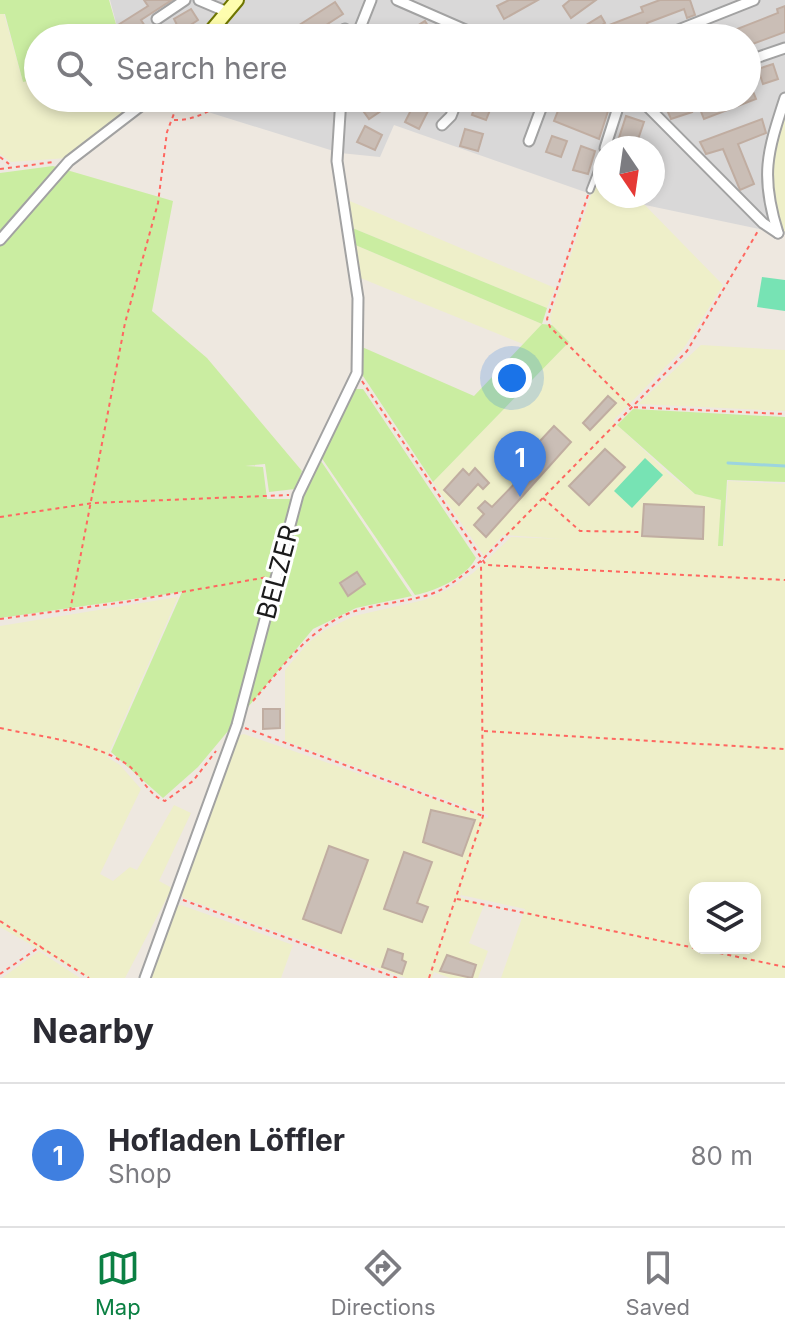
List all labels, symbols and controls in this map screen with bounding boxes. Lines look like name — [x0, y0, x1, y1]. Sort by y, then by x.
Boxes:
search box — [24, 24, 761, 112]
icon: search — [52, 46, 96, 90]
text: Search here — [116, 50, 288, 86]
north arrow — [593, 136, 665, 208]
your location — [492, 358, 532, 398]
pin: 1 — [494, 431, 546, 497]
street label: BELZER — [250, 521, 305, 622]
map controls — [689, 882, 761, 954]
button: layers — [689, 882, 761, 954]
text: Nearby — [32, 1010, 154, 1051]
text: Hofladen Löffler — [108, 1122, 345, 1158]
text: 1 — [52, 1140, 64, 1171]
text: 80 m — [690, 1140, 753, 1171]
text: Shop — [108, 1158, 172, 1189]
tab: Map — [95, 1246, 141, 1320]
tab: Directions — [331, 1246, 436, 1320]
tab: Saved — [626, 1246, 690, 1320]

